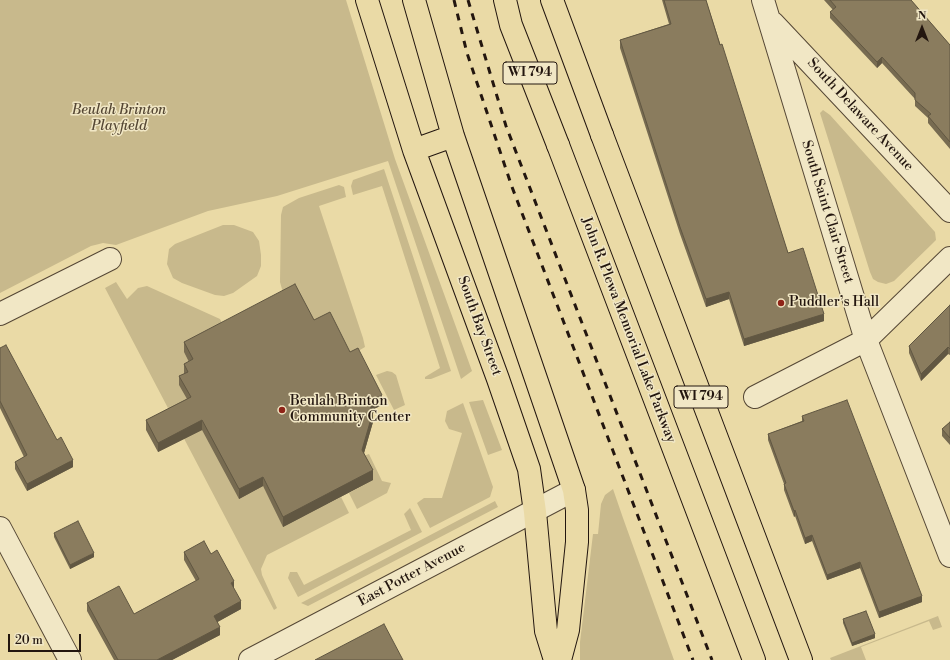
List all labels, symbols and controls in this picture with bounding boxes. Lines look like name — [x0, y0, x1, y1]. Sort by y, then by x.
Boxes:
north arrow — [902, 8, 942, 48]
text: N — [918, 9, 926, 23]
street label: South Delaware Avenue — [803, 55, 917, 175]
road number: WI 794 — [503, 62, 557, 84]
park label: Beulah Brinton Playfield — [72, 103, 166, 136]
street label: South Saint Clair Street — [797, 138, 857, 286]
street label: John R. Plewa Memorial Lake Parkway — [577, 215, 679, 445]
street label: South Bay Street — [453, 274, 505, 378]
place label: Puddler’s Hall — [789, 295, 879, 311]
marker: Puddler’s Hall — [776, 298, 786, 308]
road number: WI 794 — [674, 386, 728, 408]
place label: Beulah Brinton Community Center — [290, 394, 410, 426]
marker: Beulah Brinton Community Center — [277, 405, 287, 415]
street label: East Potter Avenue — [355, 540, 469, 610]
scale bar — [10, 626, 83, 652]
text: 20 m — [15, 633, 43, 648]

